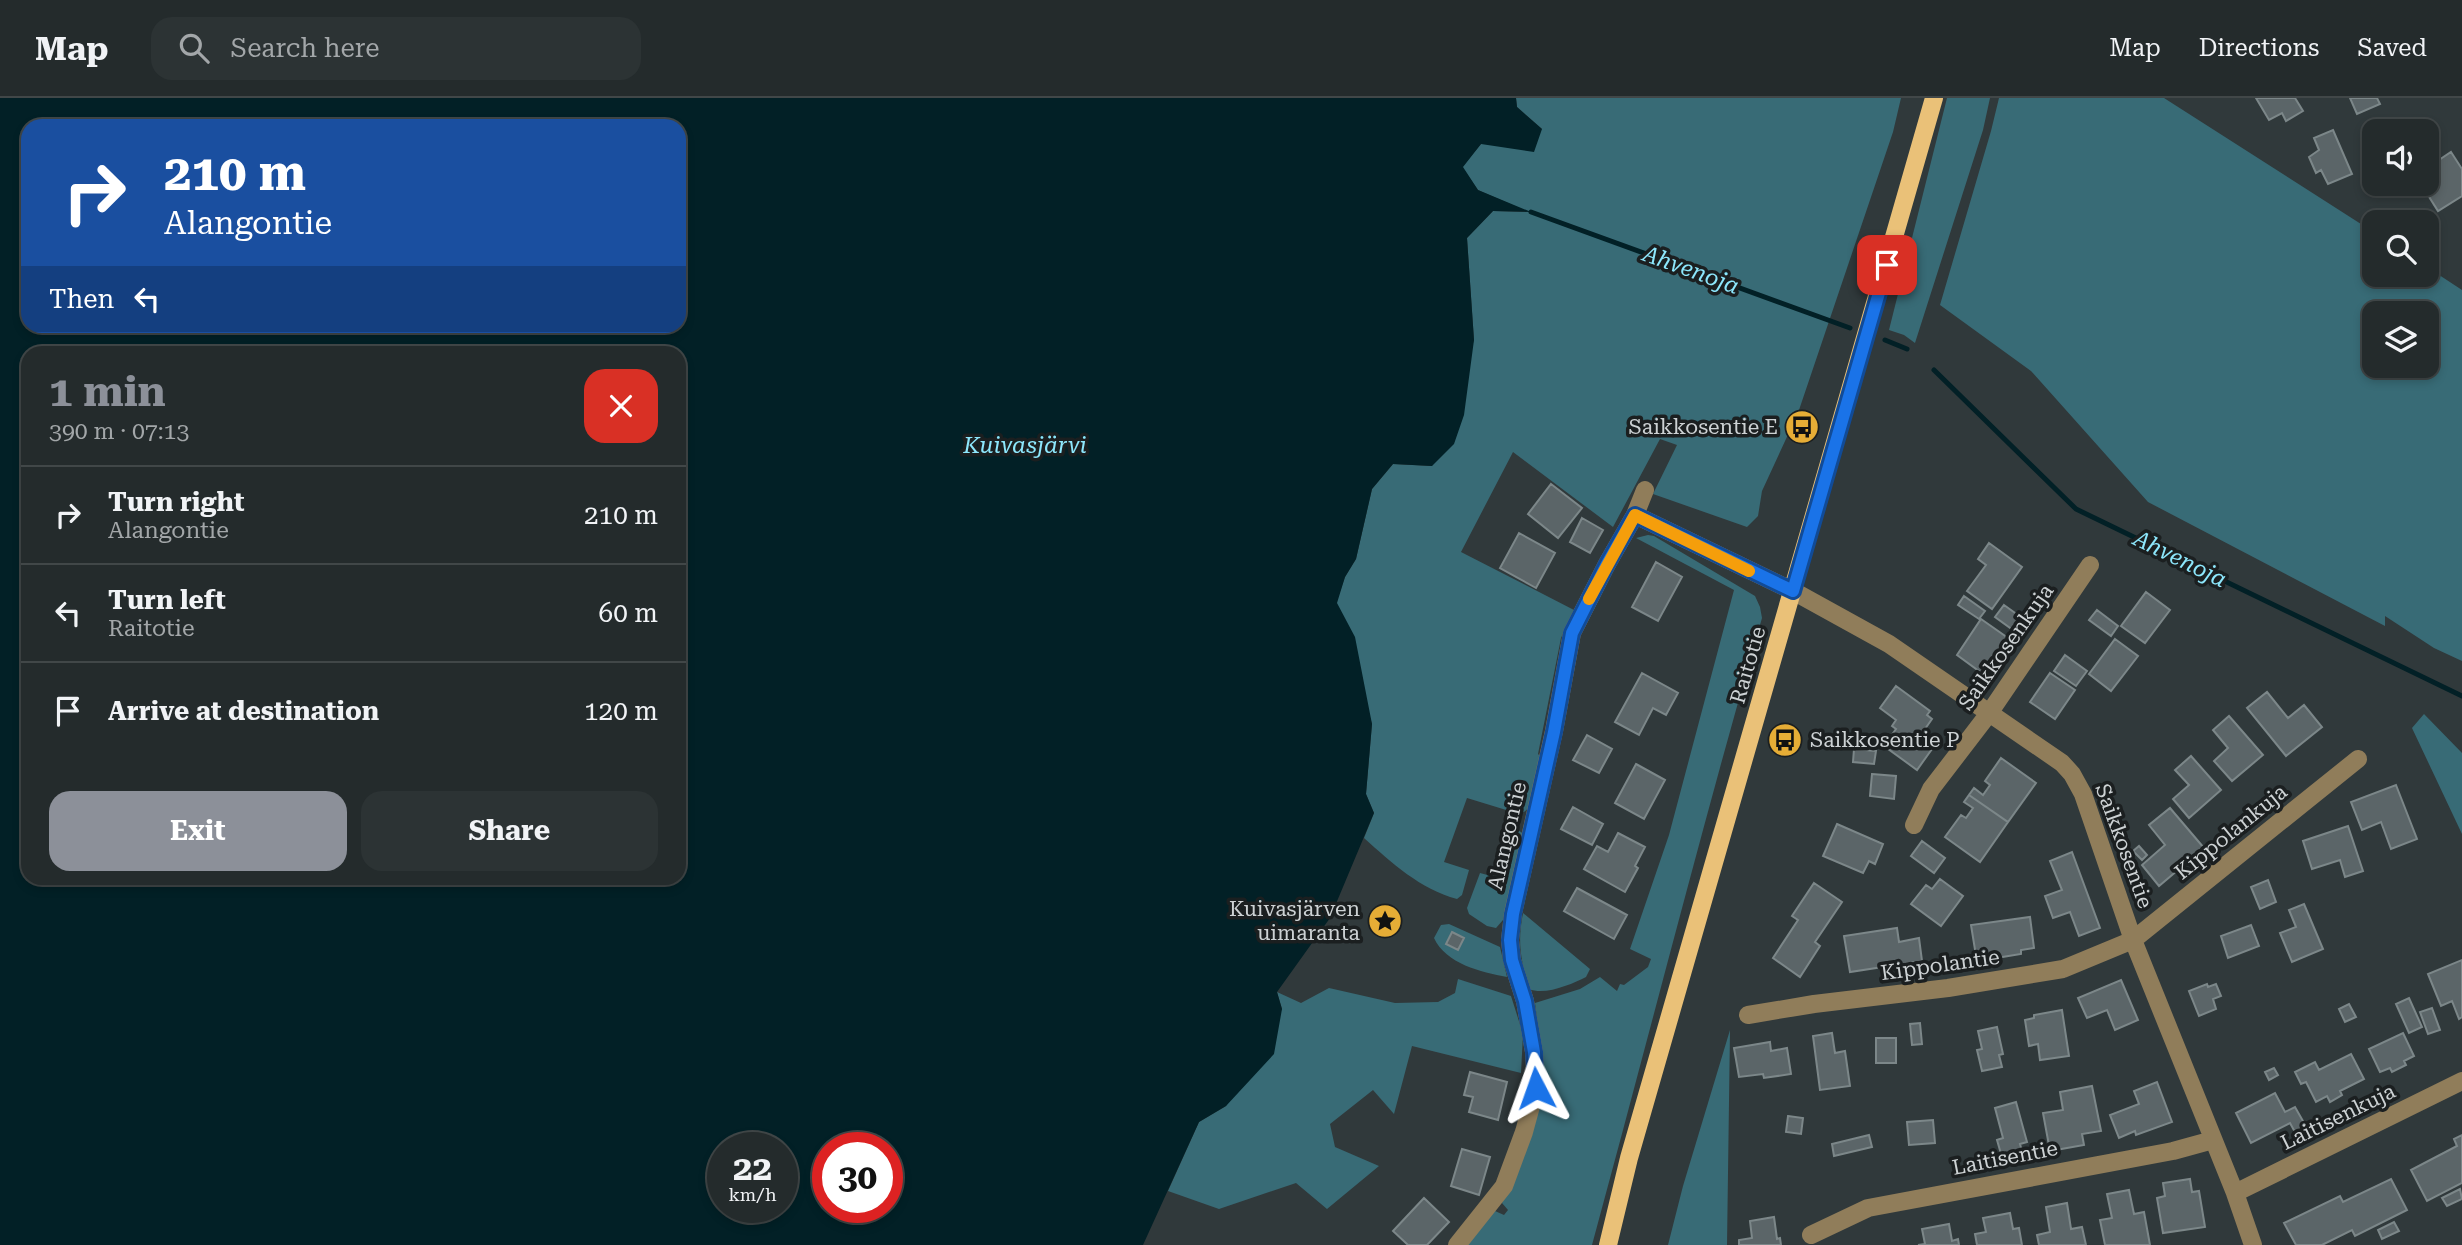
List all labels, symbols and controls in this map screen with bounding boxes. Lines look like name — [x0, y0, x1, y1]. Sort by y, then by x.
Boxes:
search box — [151, 17, 641, 80]
text: Map — [35, 29, 109, 68]
icon: search — [175, 29, 213, 67]
text: Search here — [231, 33, 380, 63]
text: Map — [2109, 34, 2161, 62]
text: Directions — [2199, 34, 2319, 62]
text: Saved — [2357, 34, 2427, 62]
map controls — [2362, 119, 2439, 378]
button: sound — [2362, 119, 2439, 196]
text: 210 m — [164, 145, 306, 202]
icon: right — [49, 147, 140, 238]
text: Alangontie — [164, 204, 332, 242]
button: search — [2362, 210, 2439, 287]
pin — [1857, 235, 1917, 295]
water label: Ahvenoja — [1637, 239, 1743, 300]
icon: arrive — [1868, 246, 1906, 284]
icon: left — [128, 280, 166, 318]
text: Then — [49, 284, 114, 314]
button: layers — [2362, 301, 2439, 378]
text: 1 min — [49, 367, 166, 416]
button: close — [584, 369, 658, 443]
bus stop icon: Saikkosentie E — [1783, 408, 1821, 446]
place label: Saikkosentie E — [1629, 415, 1778, 439]
text: 390 m · 07:13 — [49, 418, 189, 445]
water label: Kuivasjärvi — [962, 432, 1087, 459]
text: Turn right — [108, 487, 244, 517]
icon: right — [49, 496, 87, 534]
text: 210 m — [584, 500, 658, 530]
text: Alangontie — [108, 517, 229, 544]
water label: Ahvenoja — [2127, 524, 2231, 593]
street label: Saikkosenkuja — [1954, 579, 2059, 715]
text: Turn left — [108, 585, 226, 615]
icon: left — [49, 594, 87, 632]
text: 60 m — [599, 598, 658, 628]
text: Raitotie — [108, 615, 195, 642]
street label: Raitotie — [1726, 624, 1770, 706]
icon: arrive — [49, 692, 87, 730]
text: Arrive at destination — [108, 696, 379, 726]
text: 120 m — [584, 696, 658, 726]
bus stop icon: Saikkosentie P — [1766, 721, 1804, 759]
place label: Saikkosentie P — [1810, 728, 1960, 752]
street label: Kippolankuja — [2170, 779, 2292, 884]
street label: Alangontie — [1483, 780, 1531, 892]
street label: Saikkosentie — [2090, 781, 2158, 911]
button: Exit — [49, 791, 347, 871]
button: Share — [361, 791, 658, 871]
place label: Kuivasjärven uimaranta — [1229, 897, 1361, 945]
place icon: Kuivasjärven uimaranta — [1366, 902, 1404, 940]
street label: Kippolantie — [1879, 945, 2001, 985]
position arrow — [1499, 1051, 1573, 1125]
street label: Laitisenkuja — [2277, 1079, 2400, 1155]
speed limit sign: 30 — [812, 1132, 903, 1223]
street label: Laitisentie — [1950, 1136, 2060, 1180]
text: 22 — [733, 1148, 772, 1189]
text: km/h — [728, 1184, 777, 1205]

